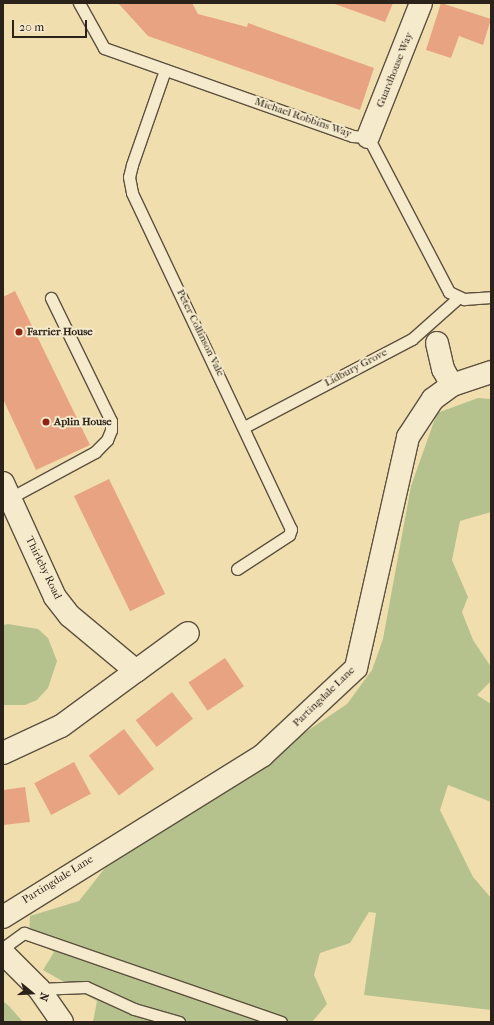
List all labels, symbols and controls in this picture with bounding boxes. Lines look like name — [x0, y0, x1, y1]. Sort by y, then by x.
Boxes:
scale bar — [14, 12, 89, 38]
text: 20 m — [19, 20, 44, 34]
street label: Guardhouse Way — [374, 30, 416, 110]
street label: Michael Robbins Way — [253, 95, 353, 141]
street label: Peter Collinson Vale — [173, 287, 227, 379]
place label: Farrier House — [27, 325, 93, 339]
marker: Farrier House — [14, 327, 24, 337]
street label: Lidbury Grove — [322, 346, 390, 390]
place label: Aplin House — [54, 415, 112, 429]
marker: Aplin House — [41, 417, 51, 427]
street label: Thirleby Road — [22, 534, 64, 602]
street label: Partingdale Lane — [290, 664, 358, 730]
street label: Partingdale Lane — [20, 853, 96, 907]
north arrow — [12, 973, 52, 1013]
text: N — [36, 991, 51, 1003]

